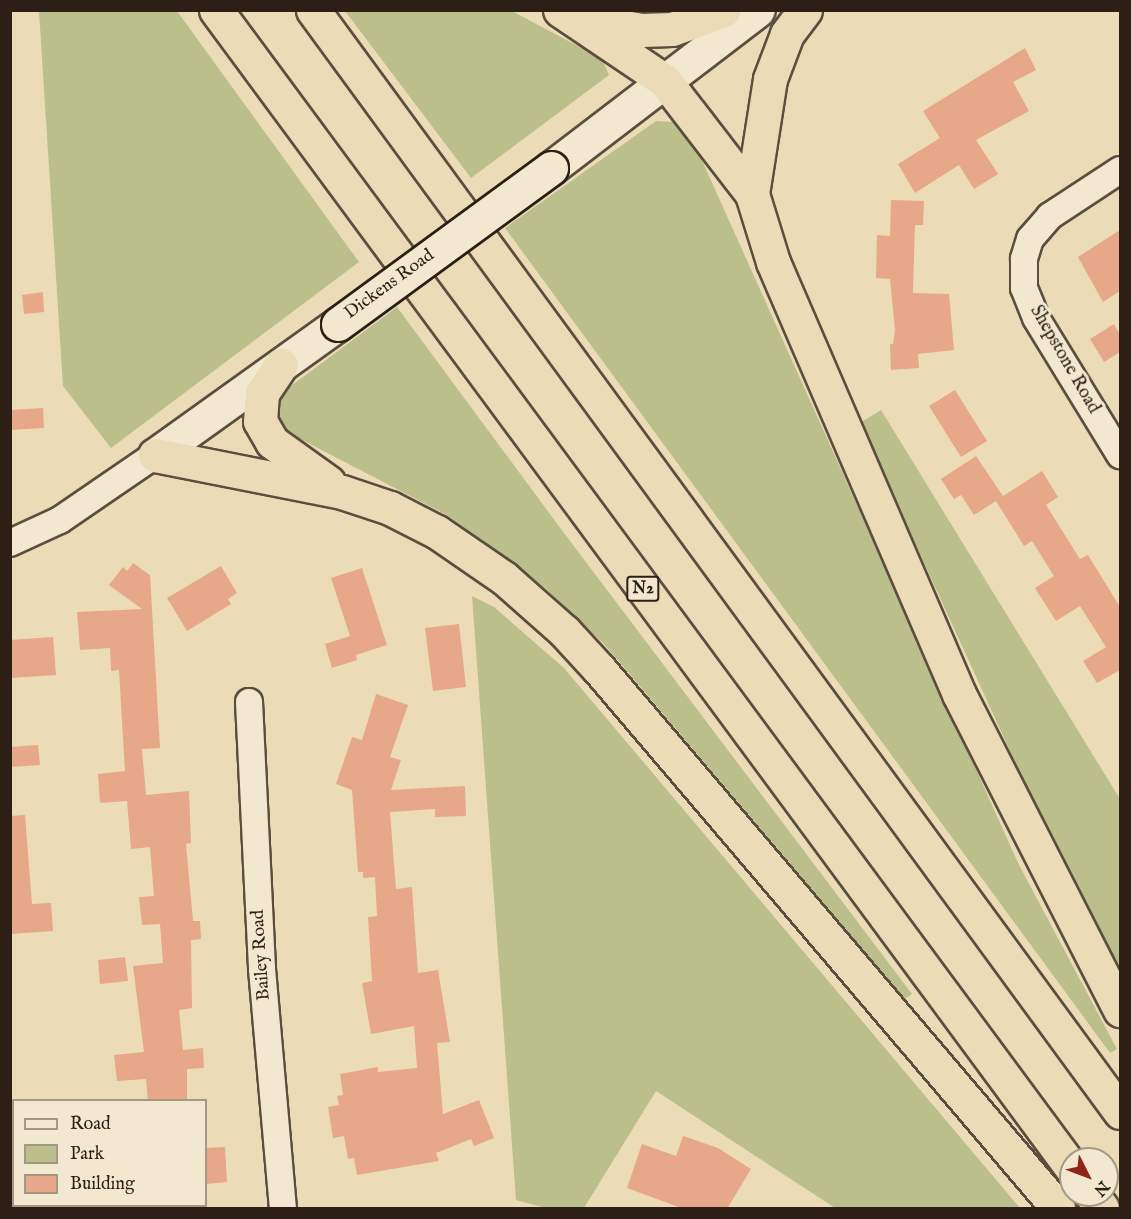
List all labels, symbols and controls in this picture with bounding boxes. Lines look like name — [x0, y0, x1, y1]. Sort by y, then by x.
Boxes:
street label: Dickens Road — [341, 245, 439, 325]
street label: Shepstone Road — [1024, 302, 1104, 418]
road number: N2 — [625, 576, 661, 602]
street label: Bailey Road — [248, 909, 276, 1001]
legend — [12, 1099, 207, 1207]
text: Road — [70, 1113, 111, 1136]
text: Park — [70, 1143, 104, 1166]
north arrow — [1059, 1147, 1119, 1207]
text: Building — [70, 1173, 135, 1196]
text: N — [1089, 1176, 1113, 1200]

